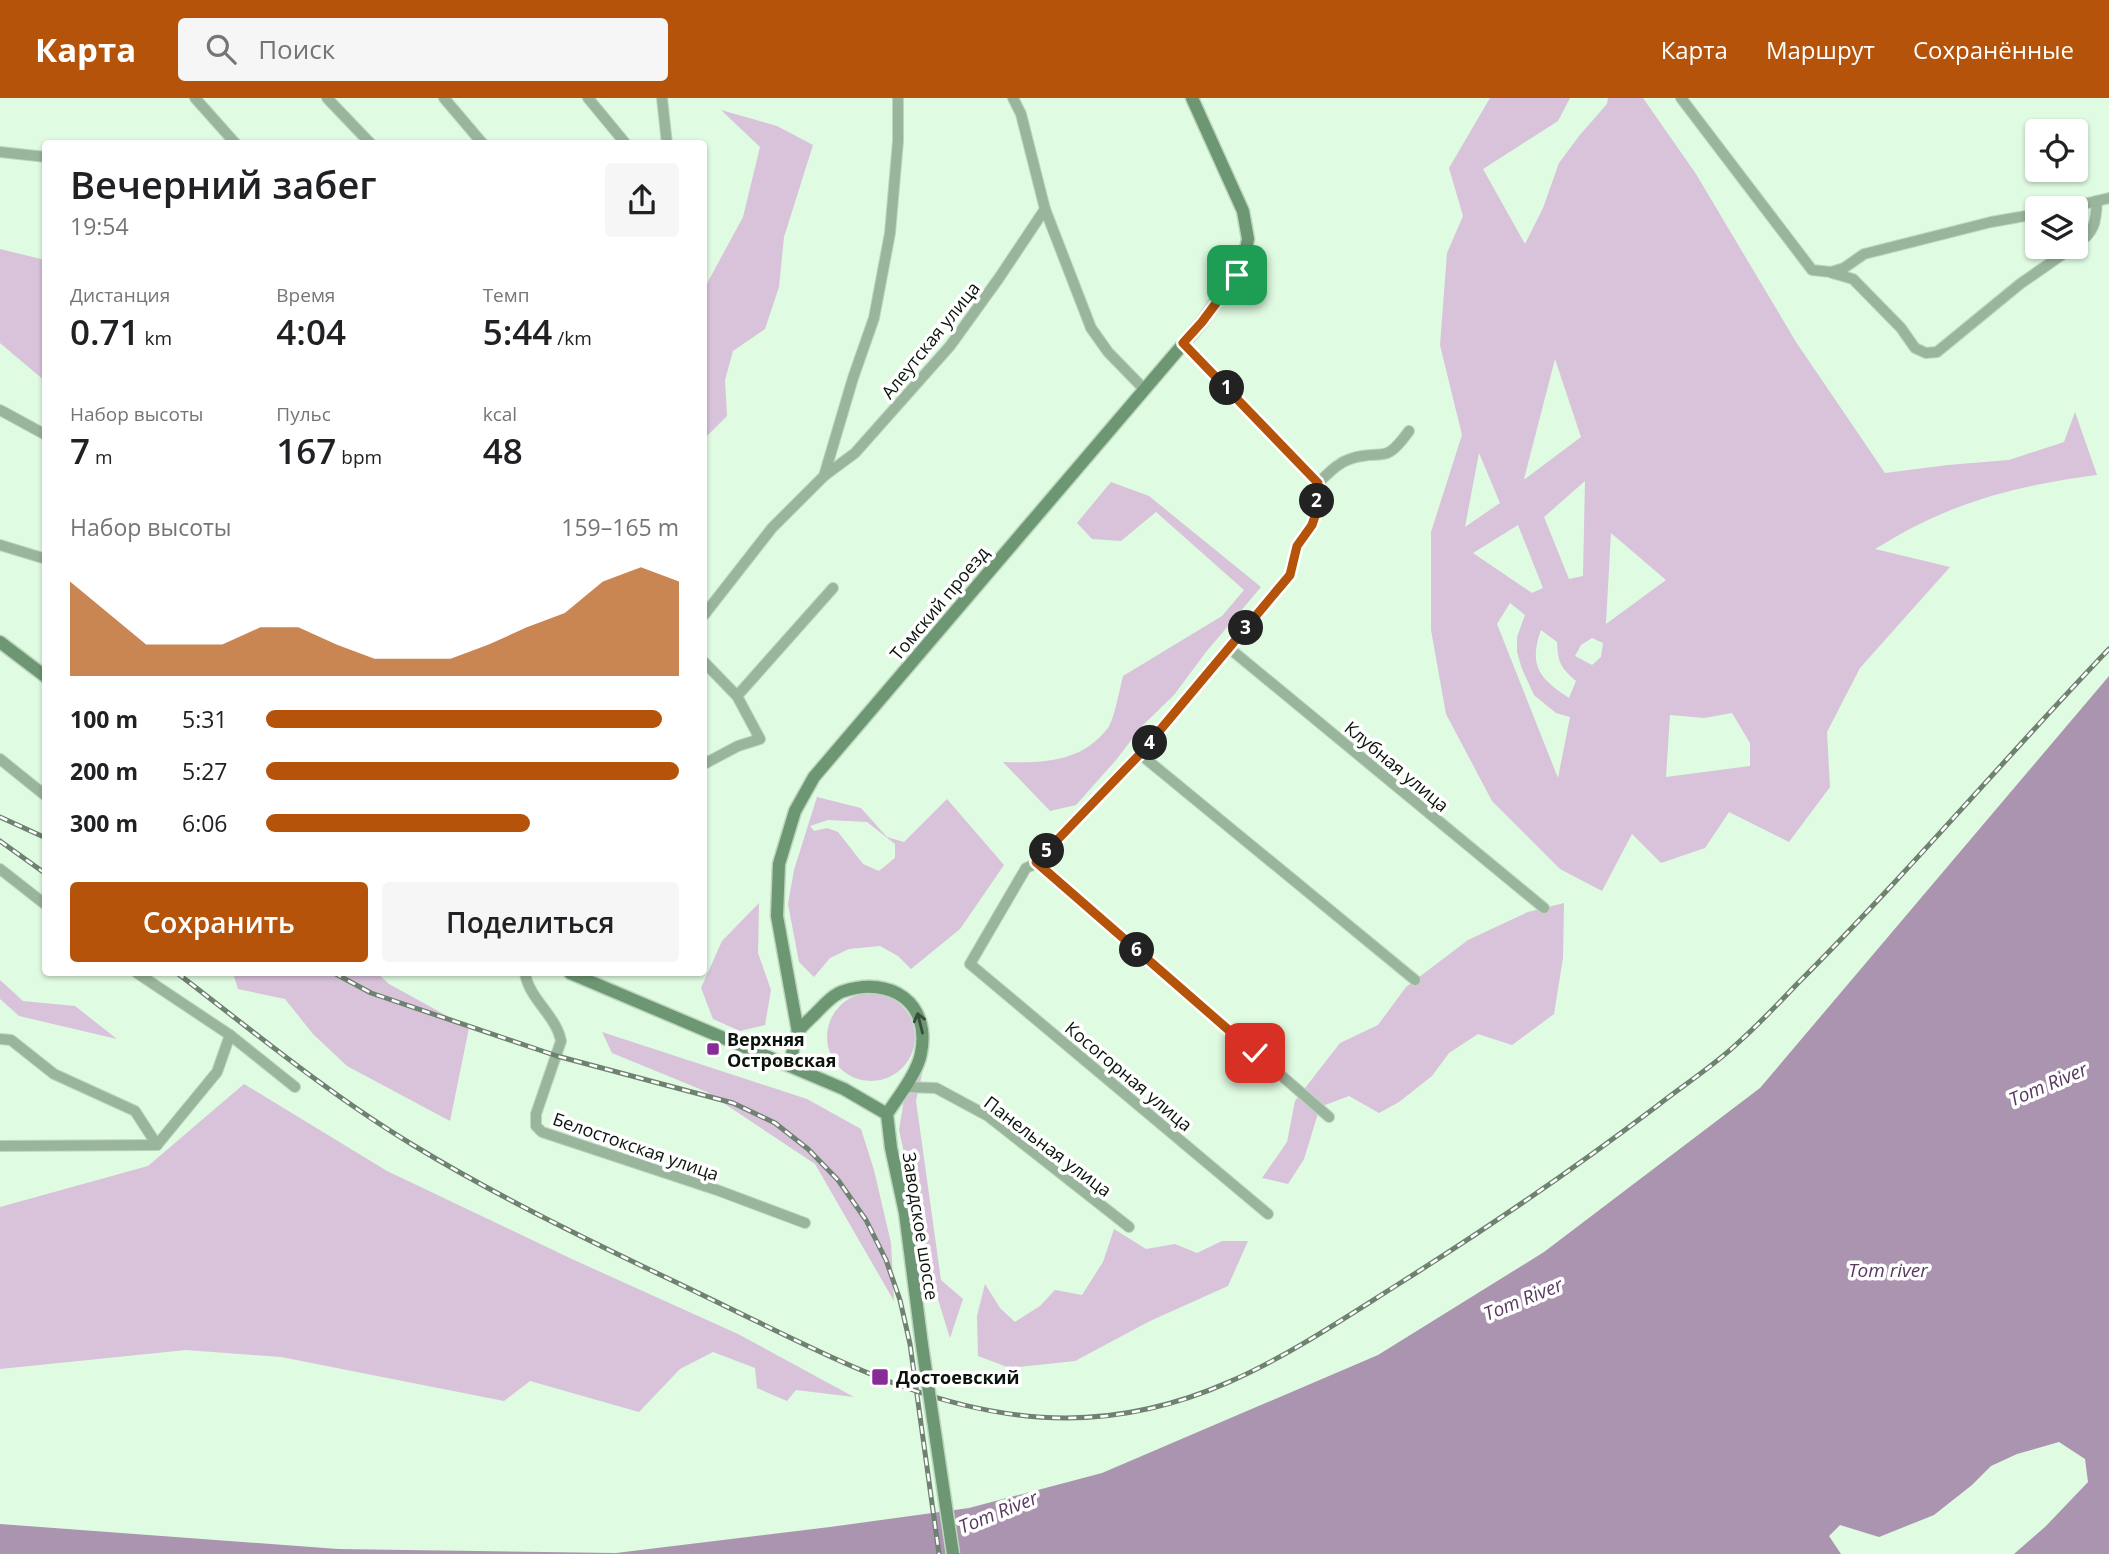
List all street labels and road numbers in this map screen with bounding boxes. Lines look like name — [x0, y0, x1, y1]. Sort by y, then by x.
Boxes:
street label: Алеутская улица — [875, 277, 985, 403]
street label: Томский проезд — [884, 541, 994, 665]
street label: Клубная улица — [1340, 715, 1454, 817]
street label: Косогорная улица — [1060, 1016, 1198, 1136]
street label: Панельная улица — [979, 1090, 1117, 1202]
street label: Белостокская улица — [550, 1106, 722, 1186]
street label: Заводское шоссе — [897, 1150, 945, 1302]

